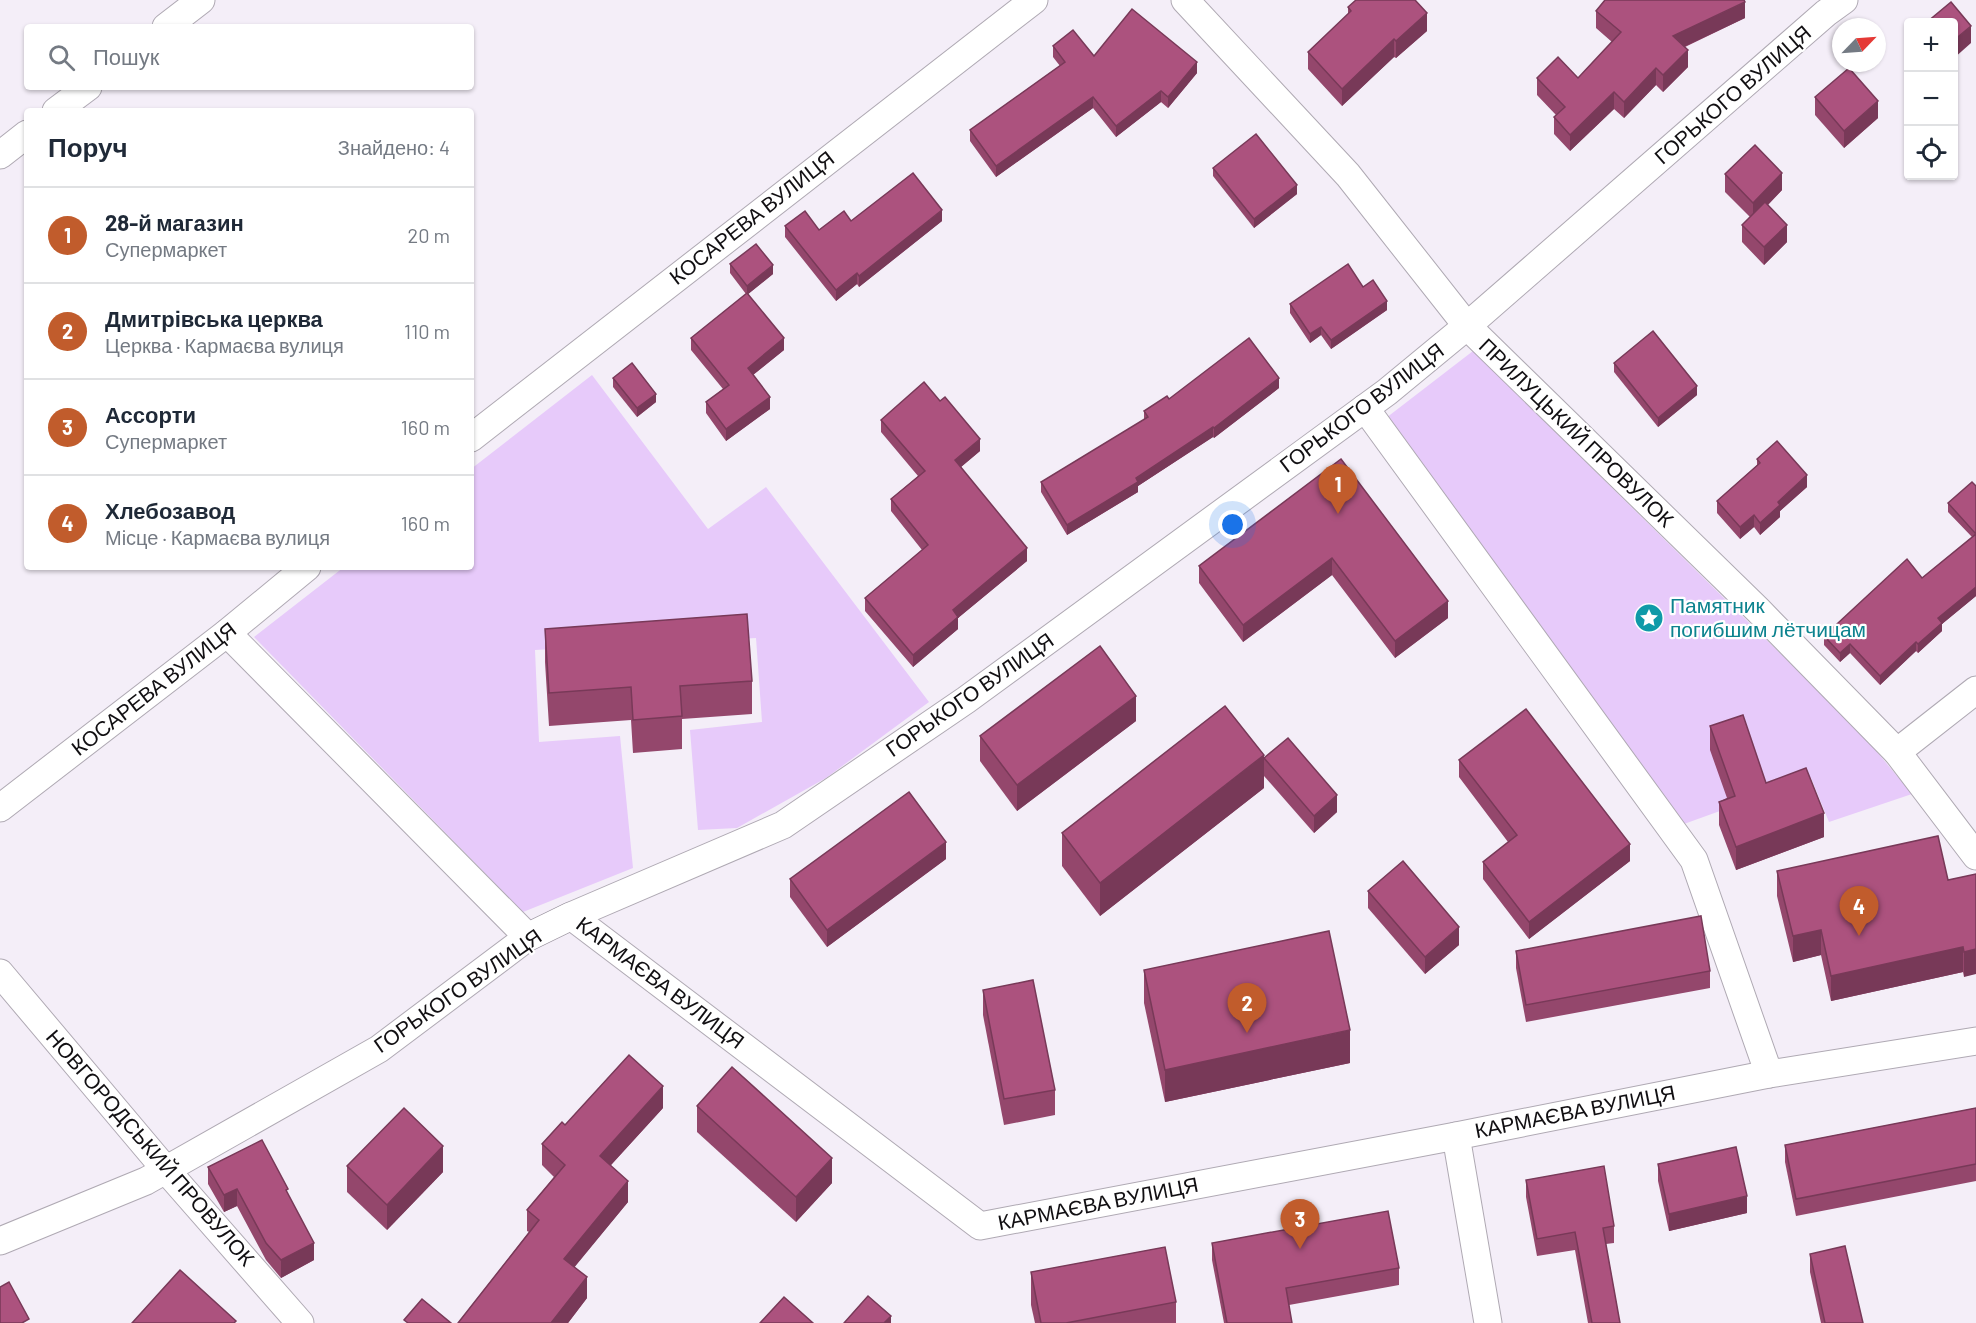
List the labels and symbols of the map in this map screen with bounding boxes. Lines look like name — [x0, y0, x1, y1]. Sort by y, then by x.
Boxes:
north arrow — [1832, 18, 1886, 72]
street label: ГОРЬКОГО ВУЛИЦЯ — [1649, 19, 1815, 169]
street label: КОСАРЕВА ВУЛИЦЯ — [664, 145, 838, 289]
street label: ПРИЛУЦЬКИЙ ПРОВУЛОК — [1475, 332, 1680, 532]
street label: ГОРЬКОГО ВУЛИЦЯ — [1274, 337, 1448, 477]
pin: 1 — [1318, 464, 1358, 514]
your location — [1218, 510, 1247, 539]
place label: Памятник погибшим лётчицам — [1670, 592, 1866, 641]
place icon: Памятник погибшим лётчицам — [1633, 602, 1665, 634]
street label: КОСАРЕВА ВУЛИЦЯ — [66, 616, 240, 760]
street label: ГОРЬКОГО ВУЛИЦЯ — [881, 626, 1058, 761]
pin: 4 — [1840, 886, 1878, 936]
street label: КАРМАЄВА ВУЛИЦЯ — [572, 911, 750, 1053]
street label: ГОРЬКОГО ВУЛИЦЯ — [369, 922, 546, 1057]
pin: 2 — [1228, 984, 1266, 1033]
street label: НОВГОРОДСЬКИЙ ПРОВУЛОК — [42, 1024, 261, 1271]
street label: КАРМАЄВА ВУЛИЦЯ — [1472, 1079, 1677, 1142]
street label: КАРМАЄВА ВУЛИЦЯ — [995, 1171, 1200, 1234]
pin: 3 — [1280, 1200, 1320, 1249]

